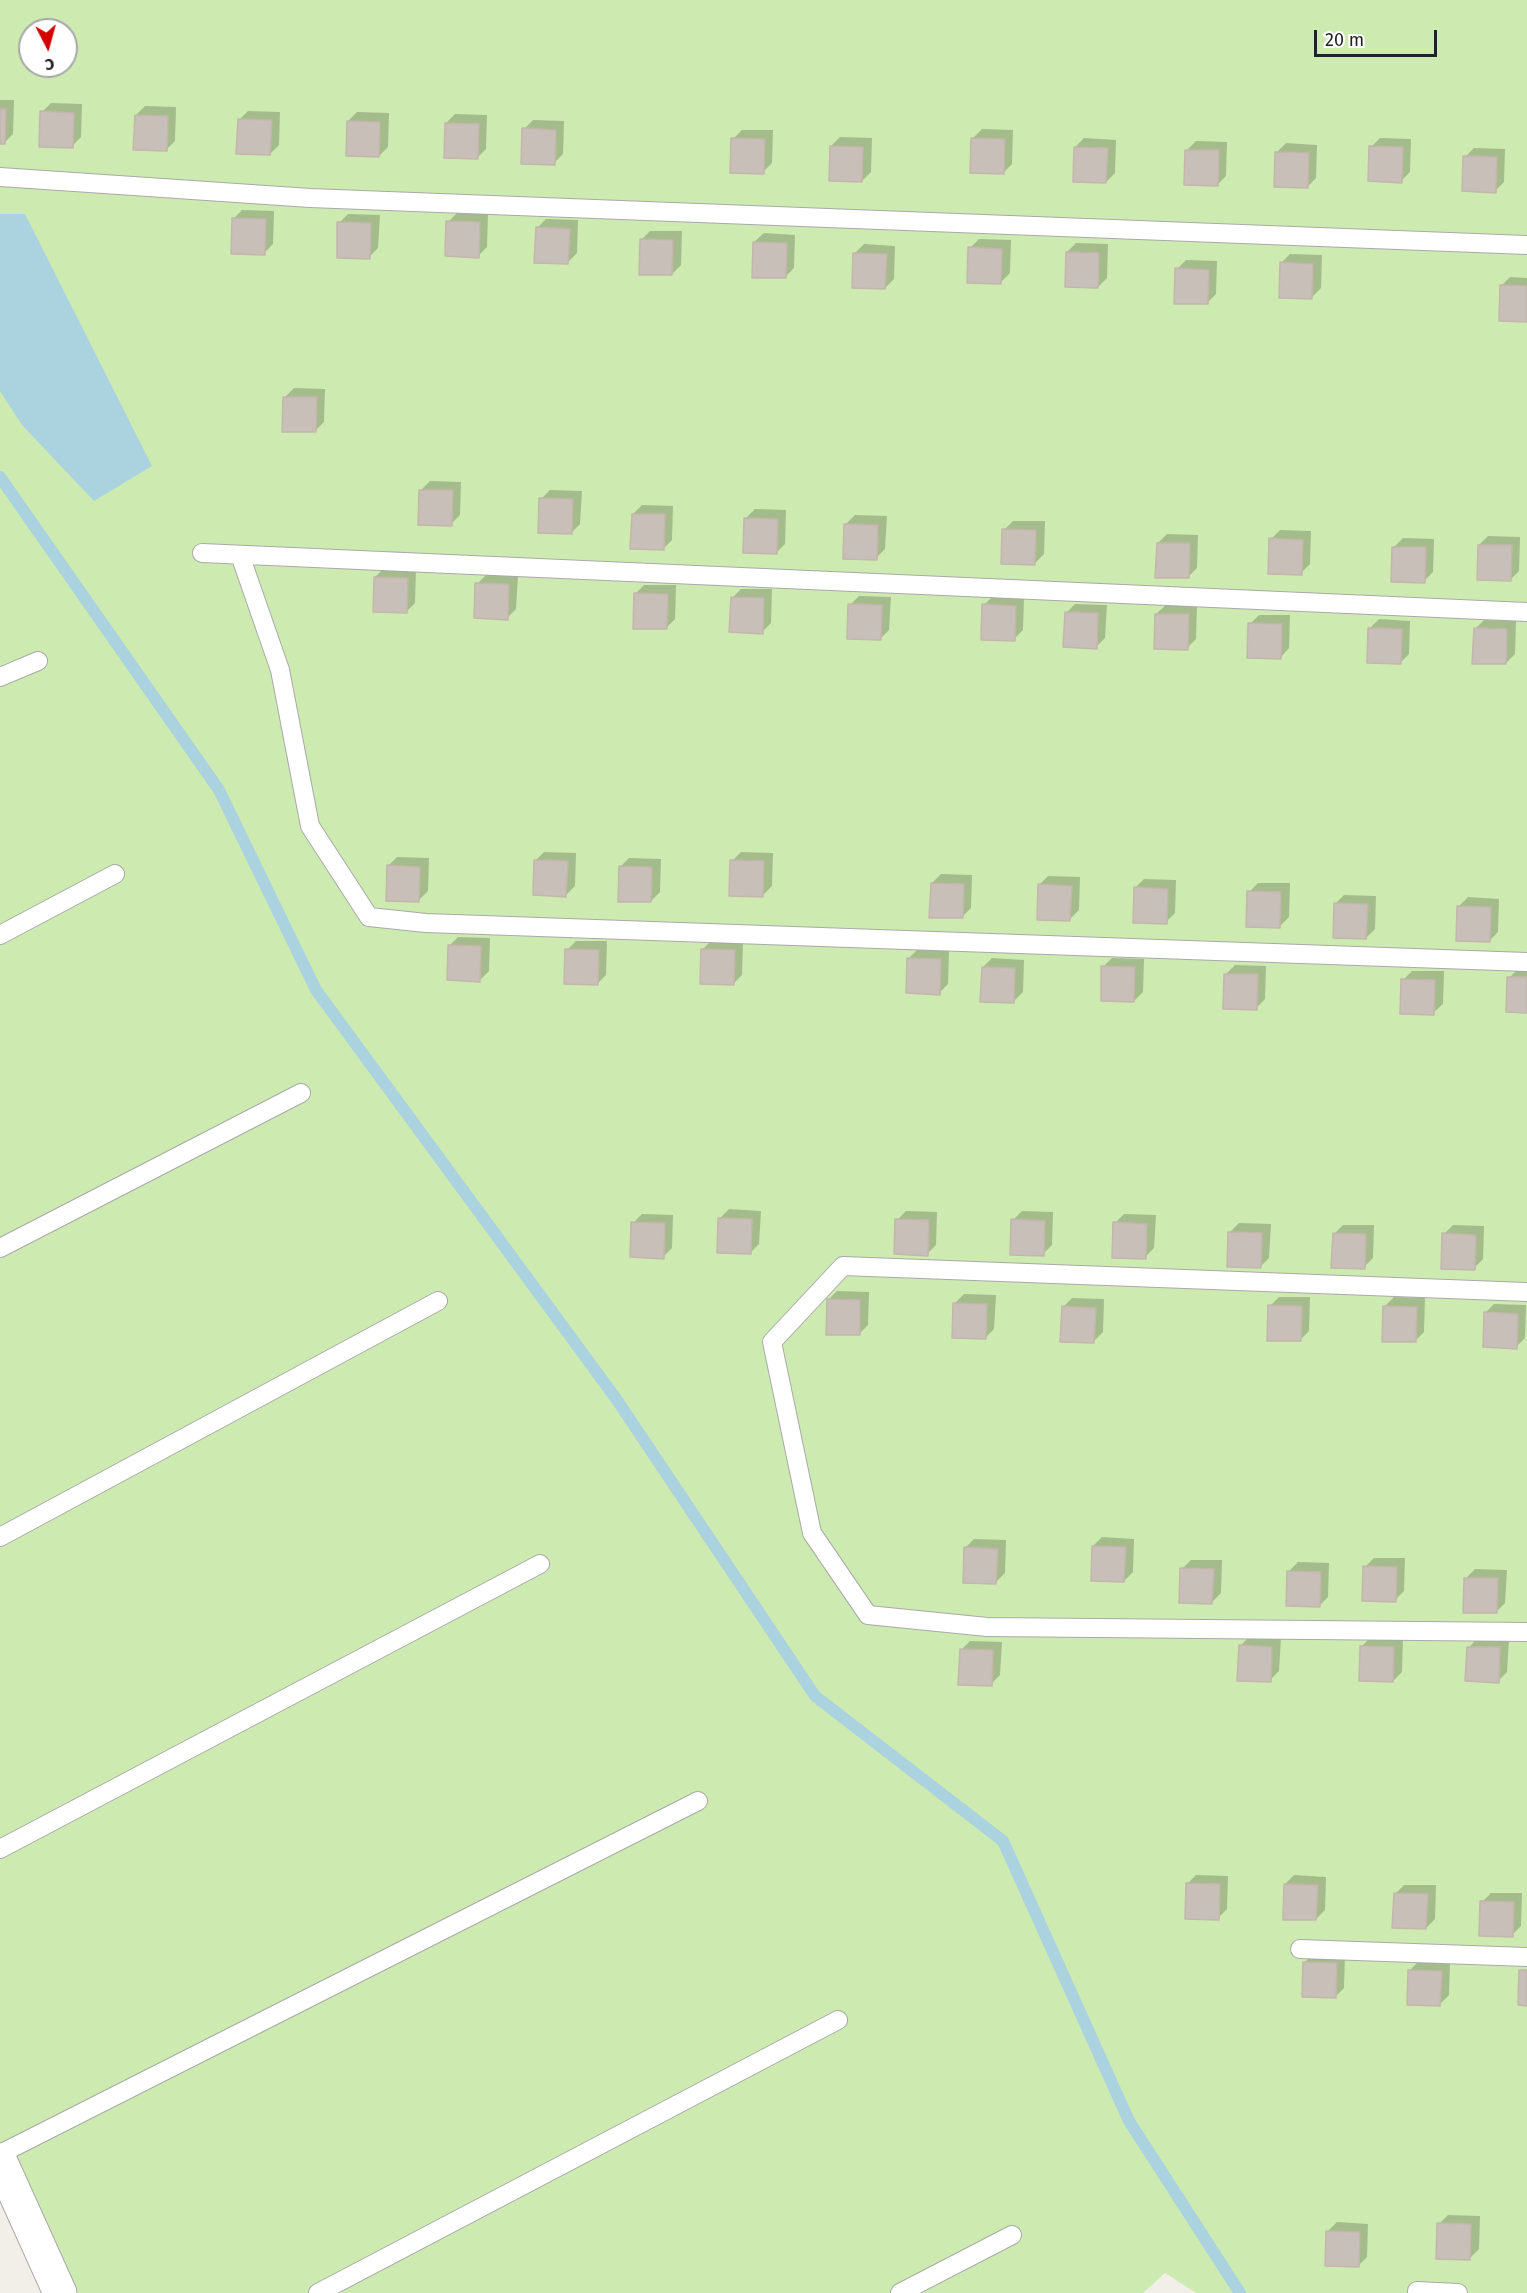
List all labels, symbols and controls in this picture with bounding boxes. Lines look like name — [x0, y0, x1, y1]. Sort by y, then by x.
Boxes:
north arrow — [18, 18, 78, 78]
scale bar — [1317, 18, 1440, 56]
text: 20 m — [1325, 29, 1364, 51]
text: С — [44, 54, 55, 74]

